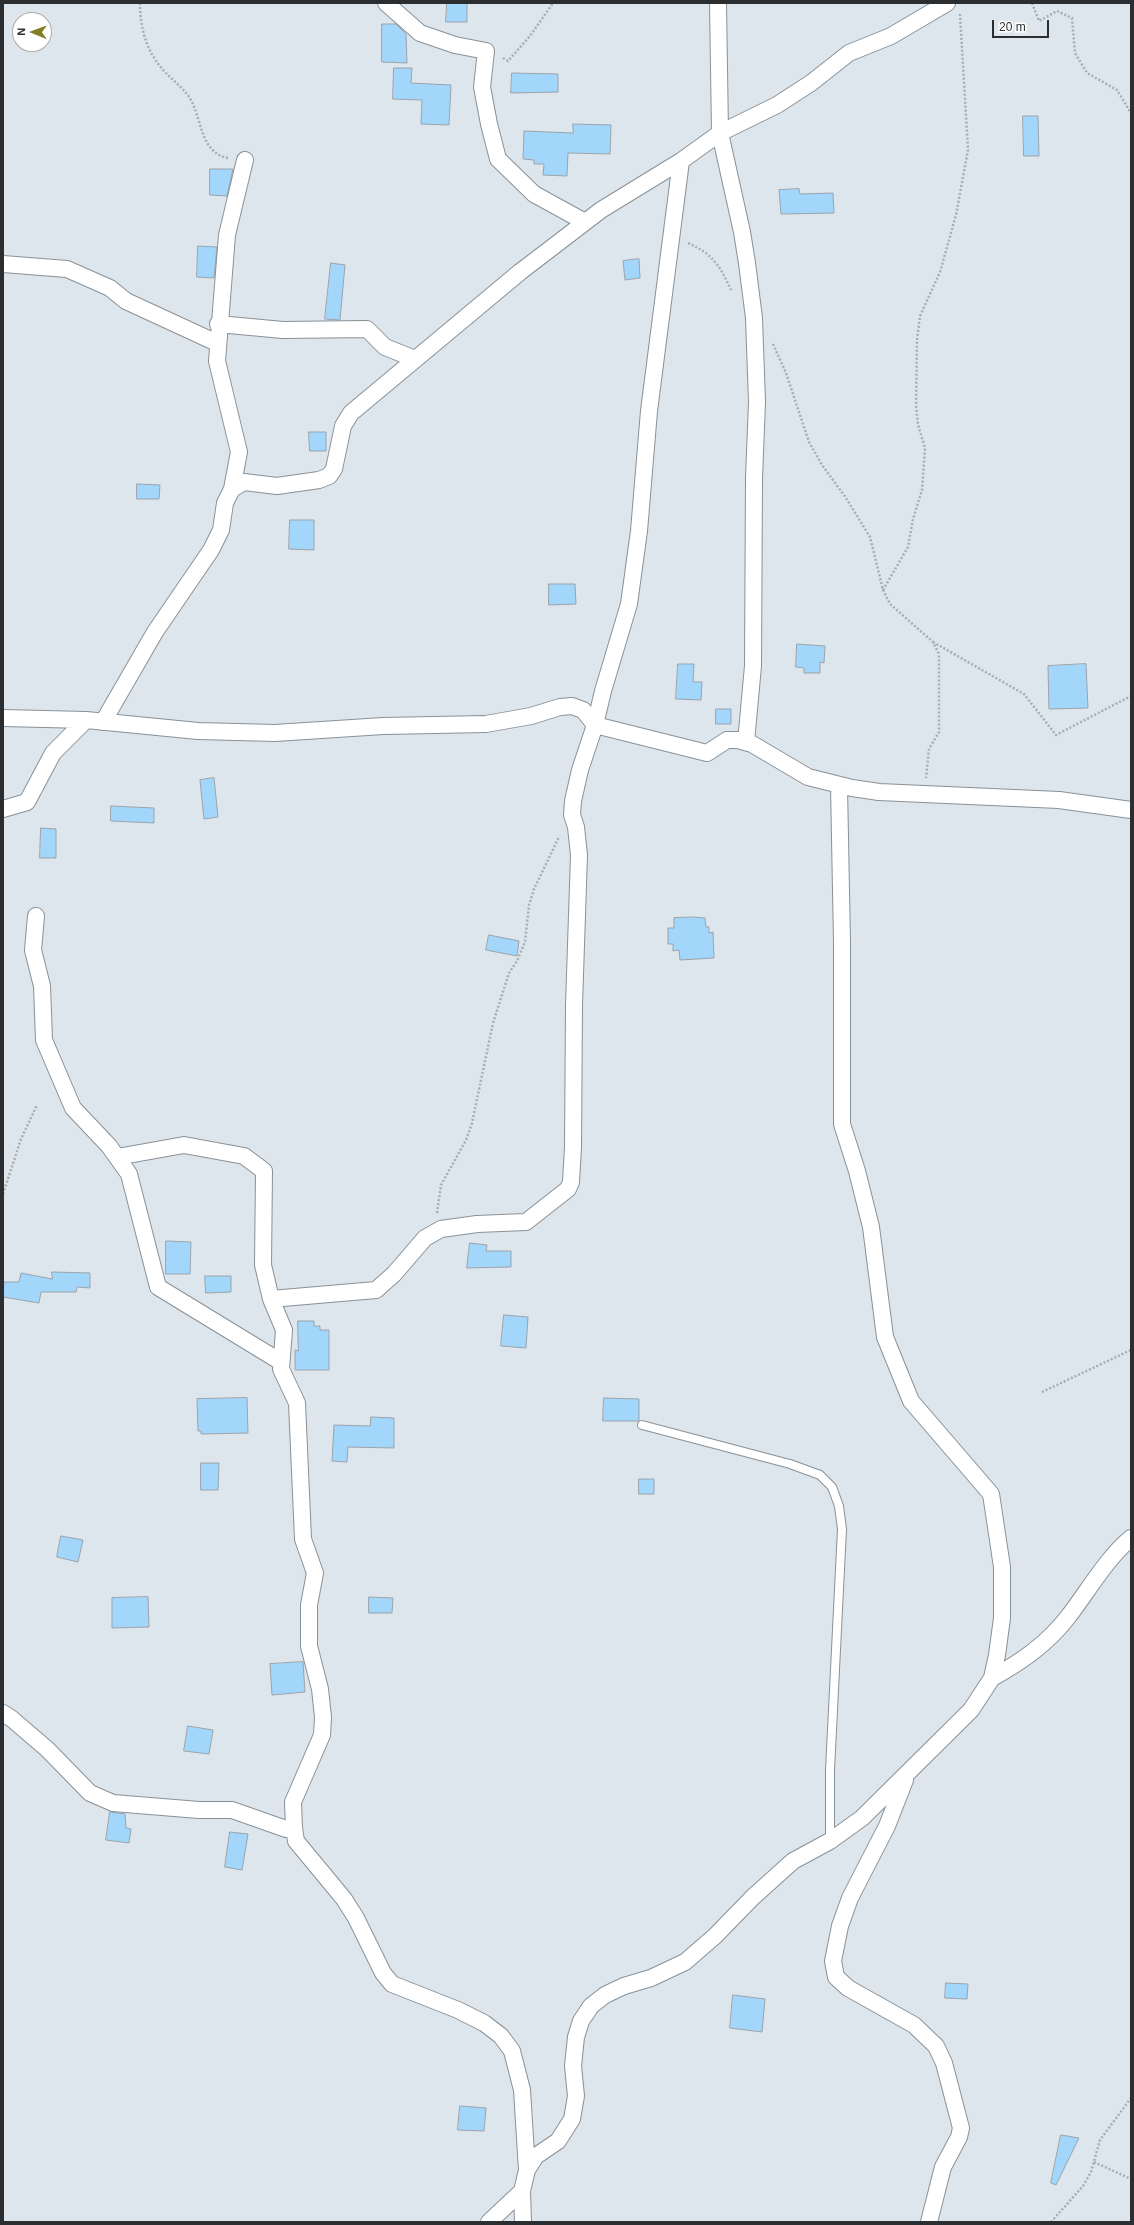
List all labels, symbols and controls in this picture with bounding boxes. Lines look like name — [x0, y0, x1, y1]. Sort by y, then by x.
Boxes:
north arrow — [12, 12, 52, 52]
scale bar — [994, 12, 1051, 38]
text: 20 m — [999, 20, 1026, 34]
text: N — [15, 28, 27, 36]

